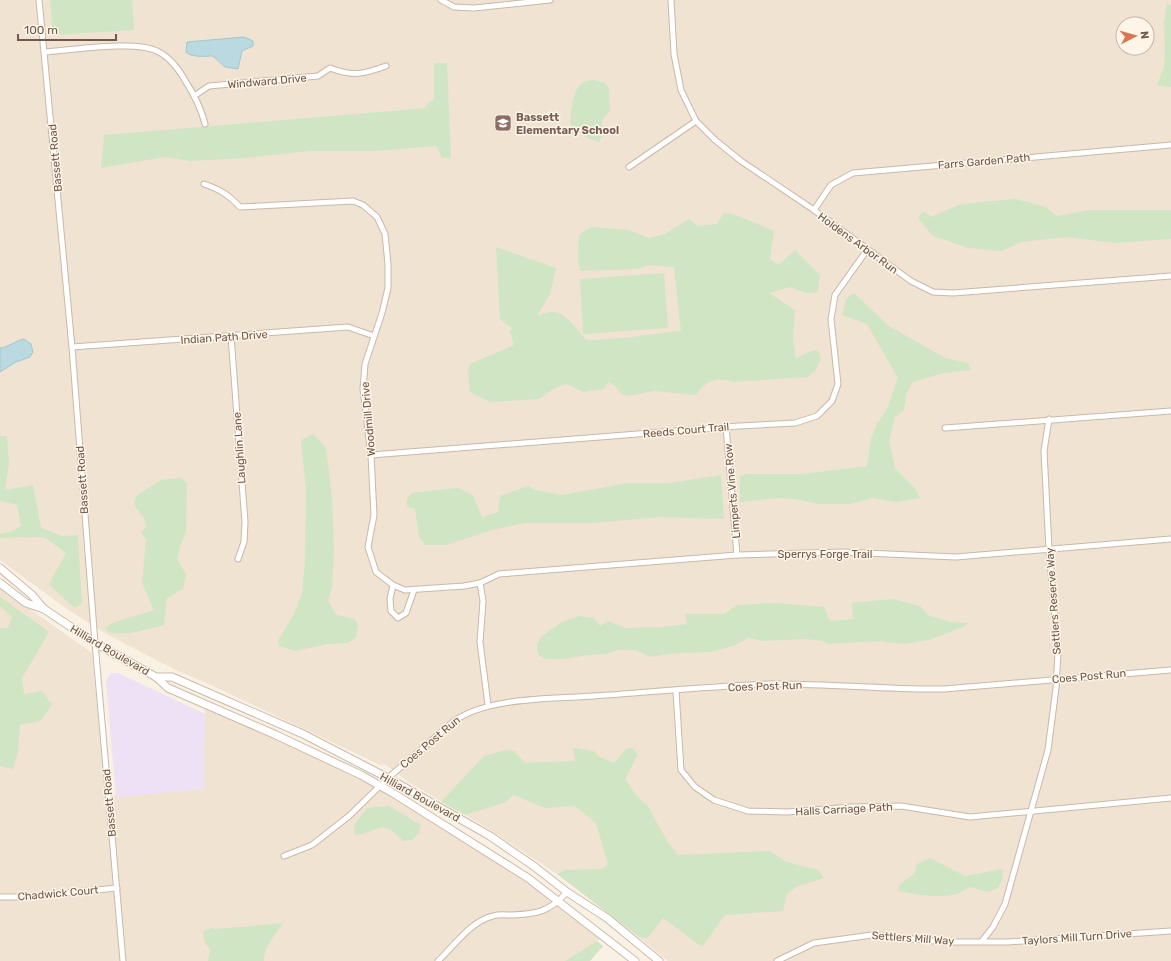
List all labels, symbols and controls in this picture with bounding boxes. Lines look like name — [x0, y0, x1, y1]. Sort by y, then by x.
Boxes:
scale bar — [18, 16, 116, 42]
north arrow — [1115, 16, 1155, 56]
text: 100 m — [24, 23, 58, 37]
text: N — [1138, 30, 1151, 40]
street label: Windward Drive — [227, 72, 307, 91]
place label: Bassett Elementary School — [516, 111, 619, 137]
school or university icon: Bassett Elementary School — [493, 113, 513, 133]
street label: Bassett Road — [46, 123, 65, 192]
street label: Farrs Garden Path — [937, 151, 1031, 172]
street label: Holdens Arbor Run — [815, 210, 900, 277]
street label: Indian Path Drive — [180, 328, 268, 347]
street label: Woodmill Drive — [359, 381, 378, 457]
street label: Laughlin Lane — [231, 412, 248, 484]
street label: Reeds Court Trail — [642, 420, 730, 441]
street label: Limperts Vine Row — [722, 443, 743, 539]
street label: Bassett Road — [74, 446, 91, 514]
street label: Settlers Reserve Way — [1043, 547, 1064, 655]
street label: Sperrys Forge Trail — [778, 548, 872, 561]
street label: Hilliard Boulevard — [68, 622, 152, 678]
street label: Coes Post Run — [1051, 667, 1127, 686]
street label: Coes Post Run — [728, 679, 802, 694]
street label: Coes Post Run — [398, 713, 463, 771]
street label: Bassett Road — [100, 768, 119, 837]
street label: Hilliard Boulevard — [378, 770, 462, 825]
street label: Halls Carriage Path — [795, 800, 893, 819]
street label: Chadwick Court — [17, 883, 100, 904]
street label: Taylors Mill Turn Drive — [1022, 927, 1132, 948]
street label: Settlers Mill Way — [871, 929, 955, 948]

